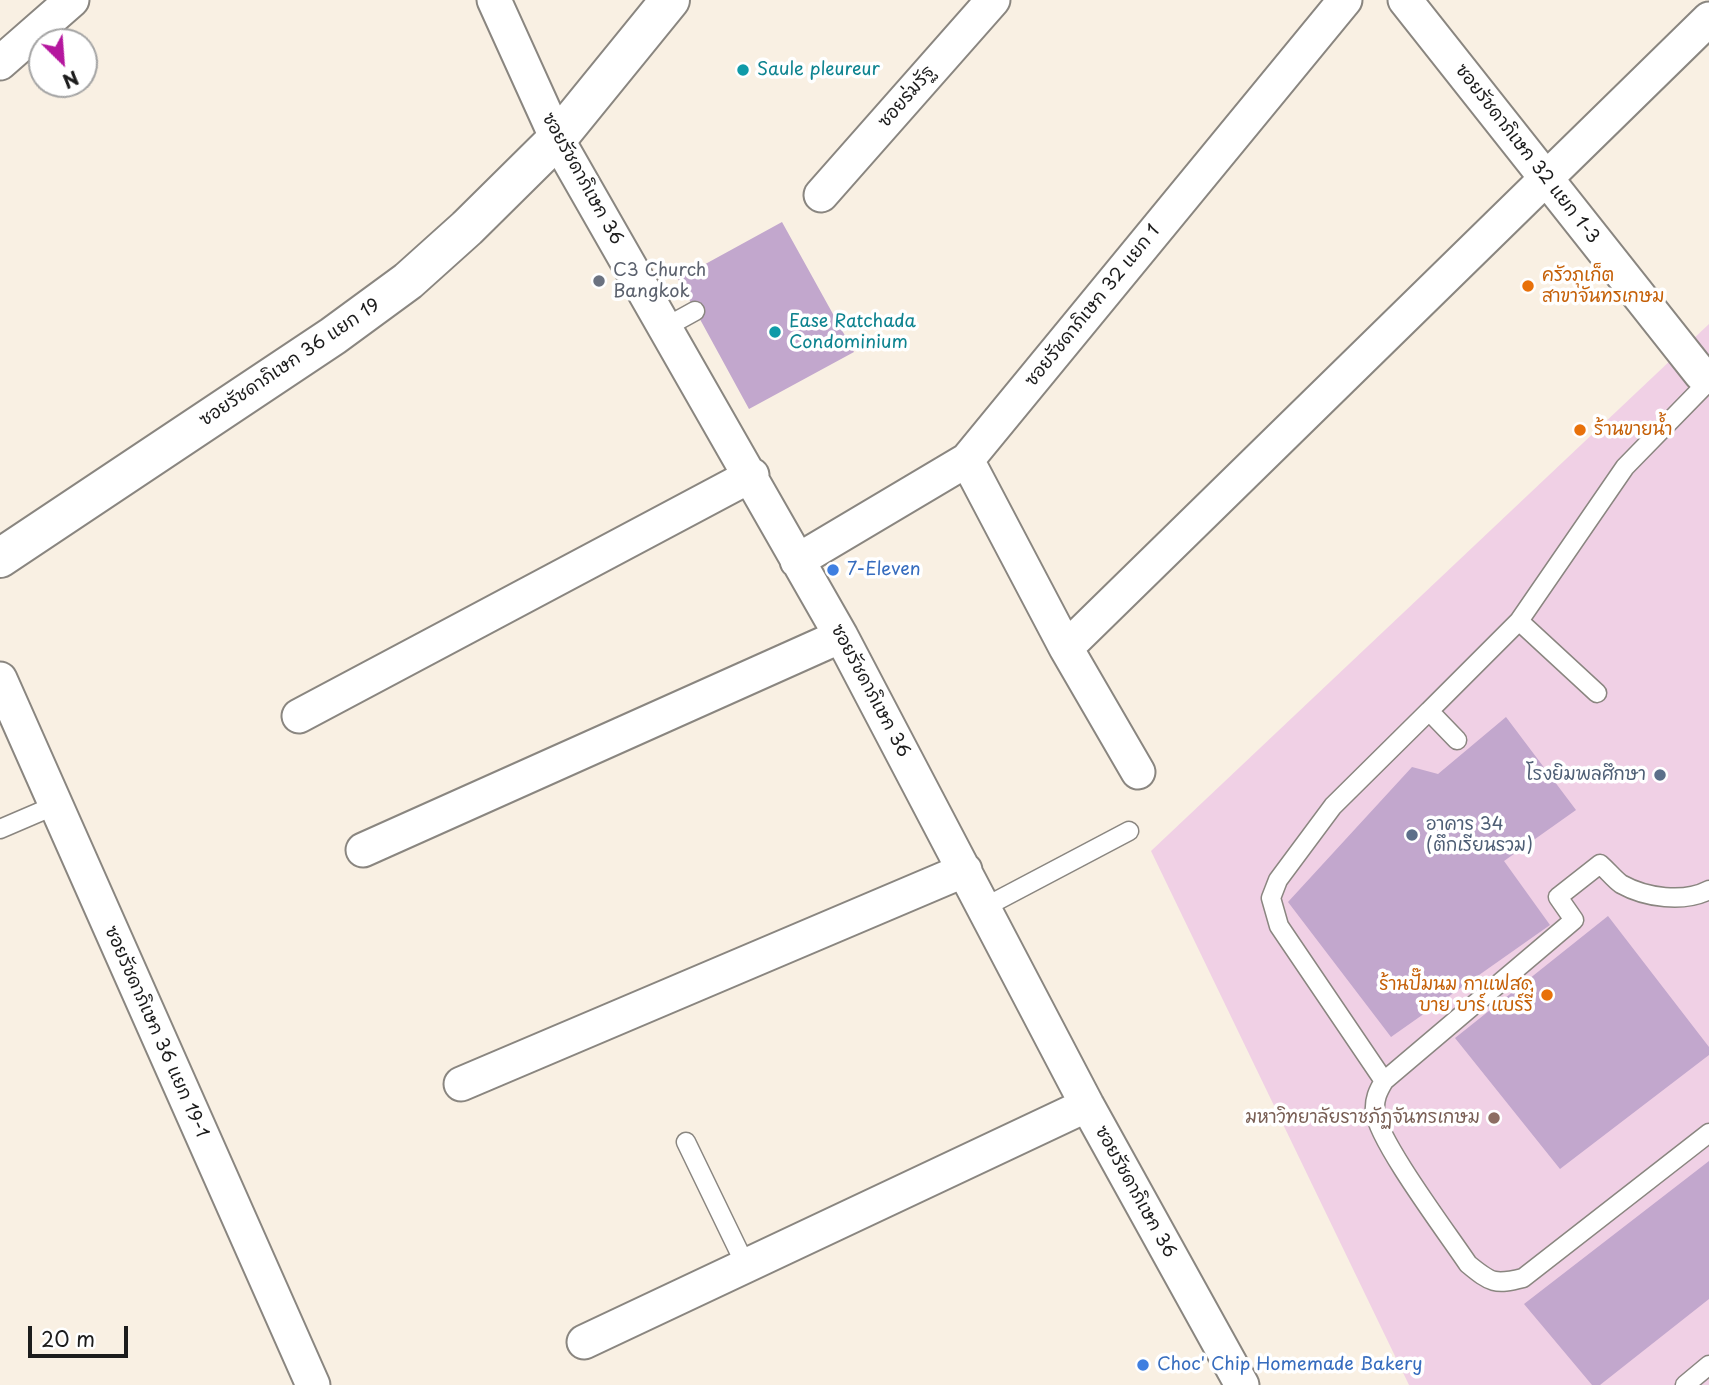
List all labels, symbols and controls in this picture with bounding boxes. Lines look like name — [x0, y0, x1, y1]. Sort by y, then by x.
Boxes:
north arrow — [28, 28, 98, 98]
place label: Saule pleureur — [757, 59, 880, 81]
street label: ซอยรัชดาภิเษก 32 แยก 1-3 — [1450, 60, 1604, 248]
marker: Saule pleureur — [735, 62, 751, 78]
street label: ซอยร่มรัฐ — [874, 62, 940, 132]
text: N — [58, 64, 84, 96]
street label: ซอยรัชดาภิเษก 36 — [537, 109, 627, 249]
street label: ซอยรัชดาภิเษก 32 แยก 1 — [1021, 221, 1165, 391]
place label: C3 Church Bangkok — [613, 260, 706, 302]
place label: ครัวภูเก็ต สาขาจันทรเกษม — [1542, 265, 1664, 308]
marker: C3 Church Bangkok — [591, 273, 607, 289]
marker: ครัวภูเก็ต สาขาจันทรเกษม — [1520, 278, 1536, 294]
street label: ซอยรัชดาภิเษก 36 แยก 19 — [196, 295, 384, 431]
place label: Ease Ratchada Condominium — [789, 311, 916, 354]
marker: Ease Ratchada Condominium — [767, 324, 783, 340]
place label: ร้านขายน้ำ — [1594, 419, 1673, 441]
marker: ร้านขายน้ำ — [1572, 422, 1588, 438]
place label: 7-Eleven — [847, 559, 921, 581]
marker: 7-Eleven — [825, 562, 841, 578]
street label: ซอยรัชดาภิเษก 36 — [826, 621, 914, 761]
place label: โรงยิมพลศึกษา — [1526, 764, 1646, 786]
marker: โรงยิมพลศึกษา — [1652, 767, 1668, 783]
place label: อาคาร 34 (ตึกเรียนรวม) — [1426, 814, 1533, 856]
marker: อาคาร 34 (ตึกเรียนรวม) — [1404, 827, 1420, 843]
street label: ซอยรัชดาภิเษก 36 แยก 19-1 — [99, 923, 213, 1141]
place label: ร้านปั๊มนม กาแฟสด บาย บาร์ แบร์รี่ — [1379, 974, 1533, 1016]
marker: ร้านปั๊มนม กาแฟสด บาย บาร์ แบร์รี่ — [1539, 987, 1555, 1003]
place label: มหาวิทยาลัยราชภัฏจันทรเกษม — [1245, 1107, 1480, 1129]
marker: มหาวิทยาลัยราชภัฏจันทรเกษม — [1486, 1110, 1502, 1126]
street label: ซอยรัชดาภิเษก 36 — [1090, 1122, 1180, 1262]
scale bar — [32, 1312, 131, 1356]
text: 20 m — [41, 1322, 95, 1354]
place label: Choc' Chip Homemade Bakery — [1157, 1354, 1423, 1376]
marker: Choc' Chip Homemade Bakery — [1135, 1357, 1151, 1373]

